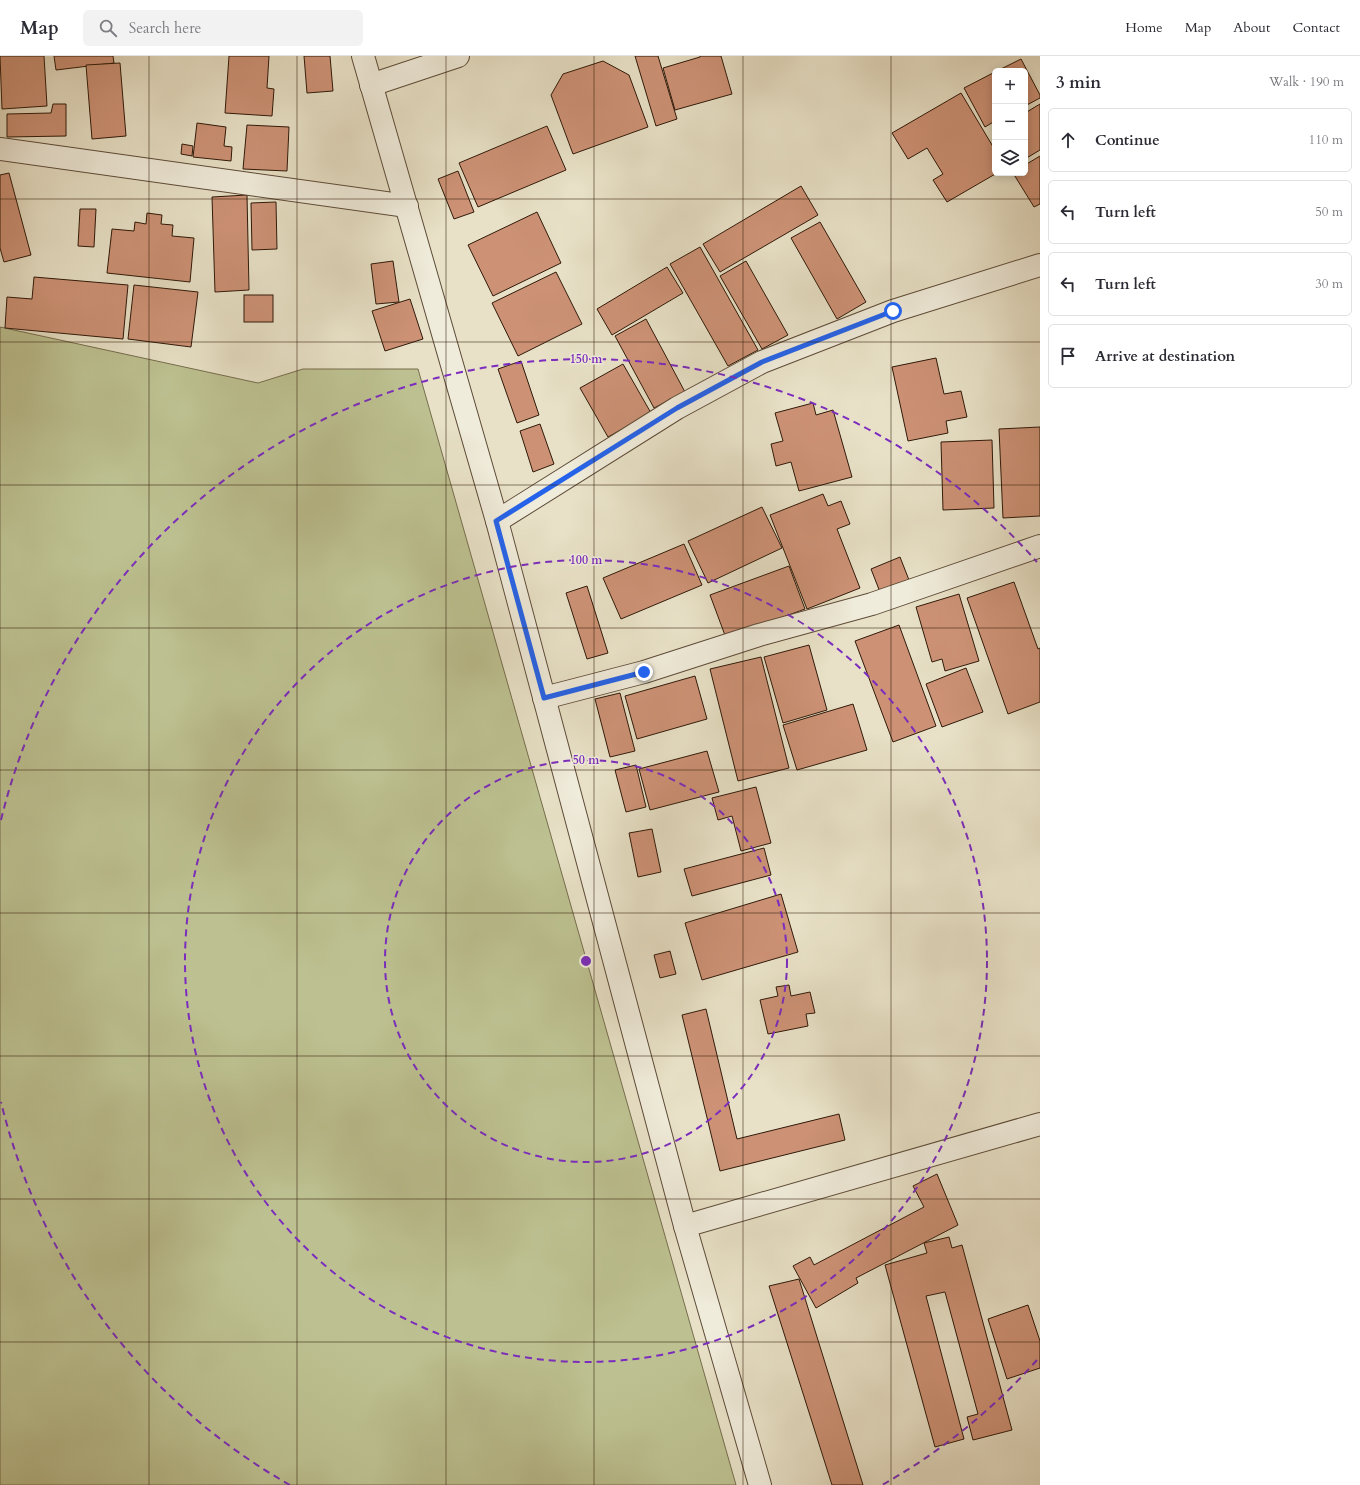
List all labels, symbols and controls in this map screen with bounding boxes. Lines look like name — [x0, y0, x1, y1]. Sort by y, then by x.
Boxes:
search box — [83, 10, 363, 46]
text: Map — [20, 15, 59, 41]
icon: search — [97, 17, 119, 39]
text: Search here — [129, 18, 201, 38]
text: Home — [1125, 18, 1163, 37]
text: Map — [1185, 18, 1211, 37]
text: About — [1233, 18, 1270, 37]
text: Contact — [1292, 18, 1340, 37]
map controls — [992, 68, 1028, 176]
button: + — [992, 68, 1028, 104]
text: 3 min — [1056, 71, 1101, 94]
text: Walk · 190 m — [1269, 73, 1344, 91]
button: − — [992, 104, 1028, 140]
icon: ahead — [1057, 129, 1079, 151]
text: Continue — [1095, 130, 1160, 150]
text: 110 m — [1309, 131, 1343, 149]
button: layers — [992, 140, 1028, 176]
icon: left — [1057, 201, 1079, 223]
text: Turn left — [1095, 202, 1156, 222]
text: 50 m — [1315, 203, 1343, 221]
icon: left — [1057, 273, 1079, 295]
text: Turn left — [1095, 274, 1156, 294]
text: 30 m — [1315, 275, 1343, 293]
route start — [884, 302, 902, 320]
icon: arrive — [1057, 345, 1079, 367]
text: Arrive at destination — [1095, 346, 1235, 366]
text: 150 m — [570, 351, 603, 367]
text: 100 m — [570, 552, 603, 568]
route end — [635, 663, 653, 681]
text: 50 m — [573, 752, 600, 768]
centre of rings — [579, 954, 593, 968]

